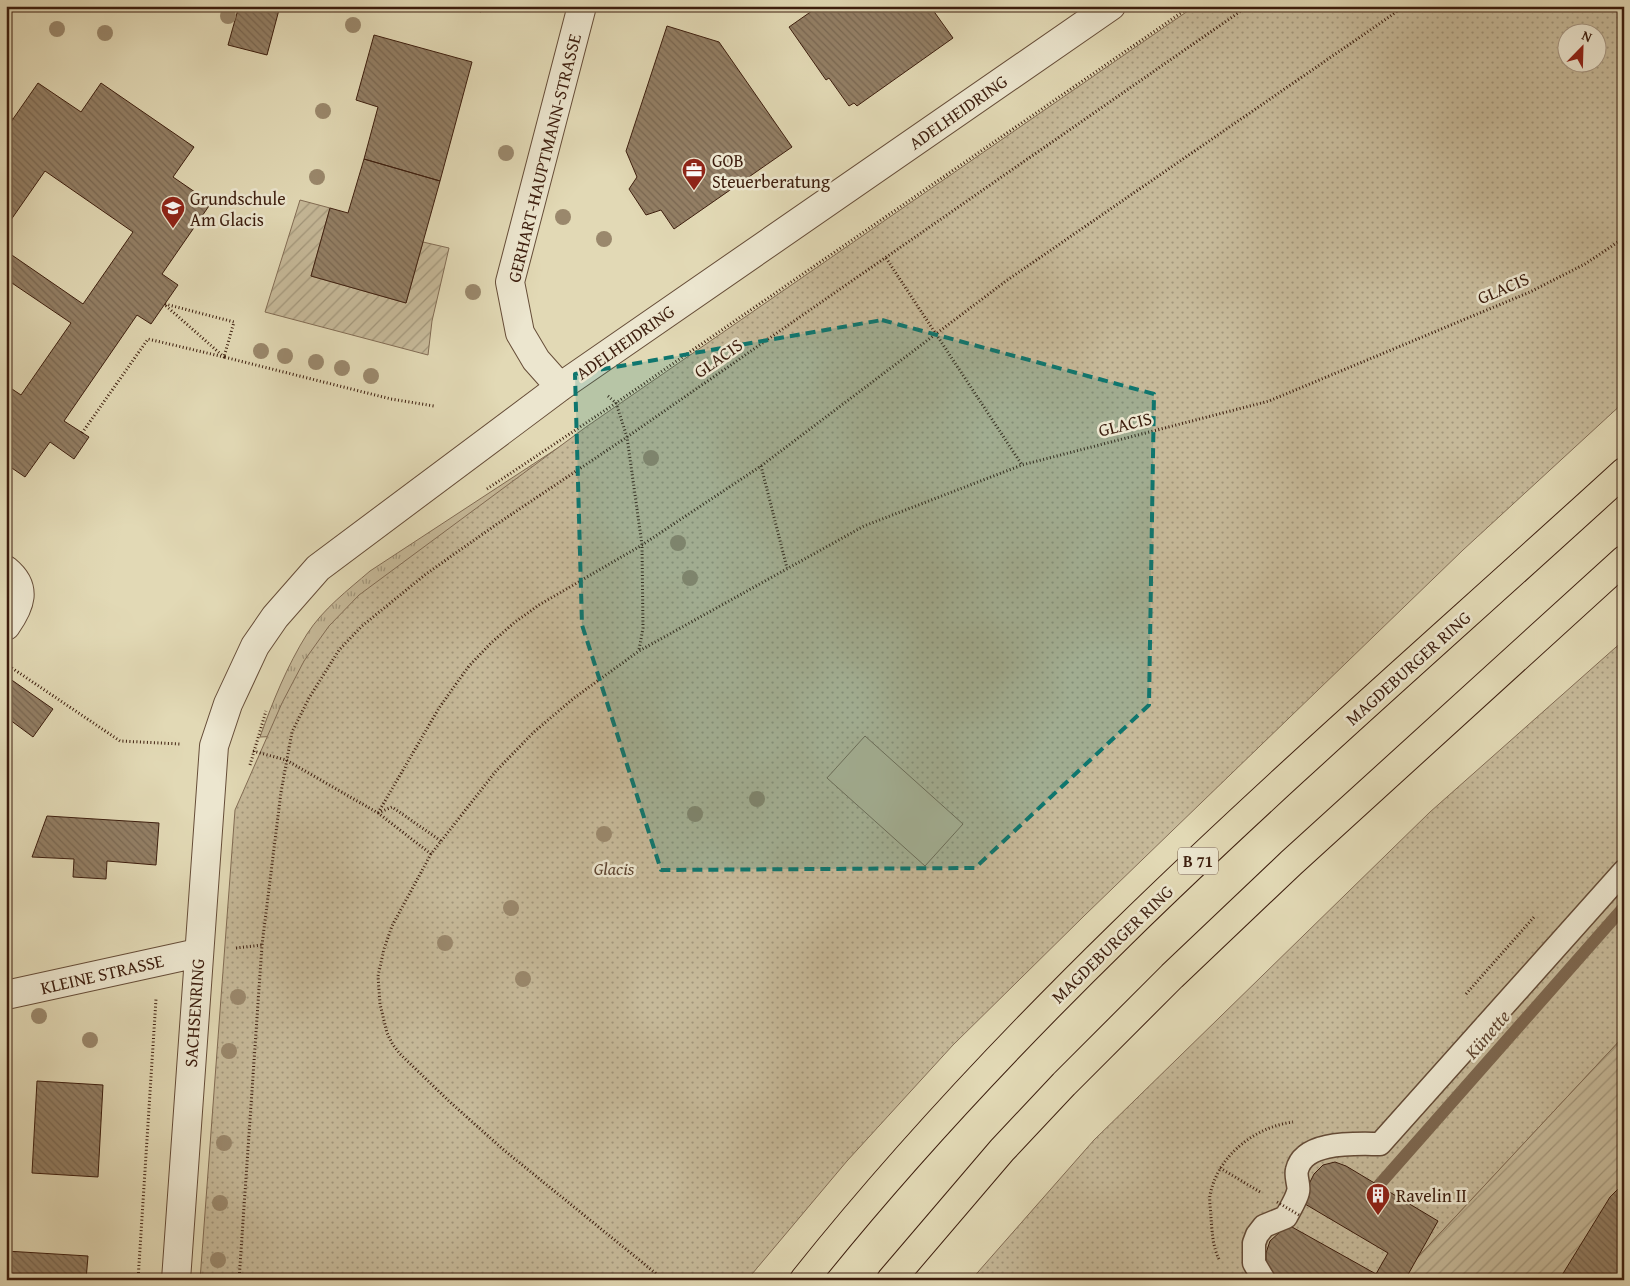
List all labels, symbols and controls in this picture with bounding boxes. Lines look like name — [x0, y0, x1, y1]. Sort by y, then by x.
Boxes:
north arrow — [1558, 22, 1608, 72]
text: N — [1579, 25, 1596, 47]
street label: GERHART-HAUPTMANN-STRASSE — [500, 31, 588, 285]
street label: ADELHEIDRING — [903, 68, 1013, 156]
place label: GOB Steuerberatung — [712, 147, 830, 195]
office icon: GOB Steuerberatung — [681, 157, 707, 191]
place label: Grundschule Am Glacis — [190, 185, 286, 233]
school or university icon: Grundschule Am Glacis — [160, 195, 186, 229]
street label: GLACIS — [1473, 265, 1533, 311]
street label: ADELHEIDRING — [570, 298, 680, 386]
street label: GLACIS — [688, 331, 748, 385]
street label: GLACIS — [1095, 404, 1155, 444]
street label: MAGDEBURGER RING — [1339, 604, 1477, 732]
road number: B 71 — [1178, 848, 1218, 874]
park label: Glacis — [594, 855, 635, 882]
street label: MAGDEBURGER RING — [1045, 878, 1179, 1010]
street label: KLEINE STRASSE — [38, 947, 166, 1001]
street label: SACHSENRING — [177, 957, 211, 1068]
water label: Künette — [1457, 1003, 1517, 1066]
building icon: Ravelin II — [1365, 1182, 1391, 1216]
place label: Ravelin II — [1396, 1182, 1467, 1209]

